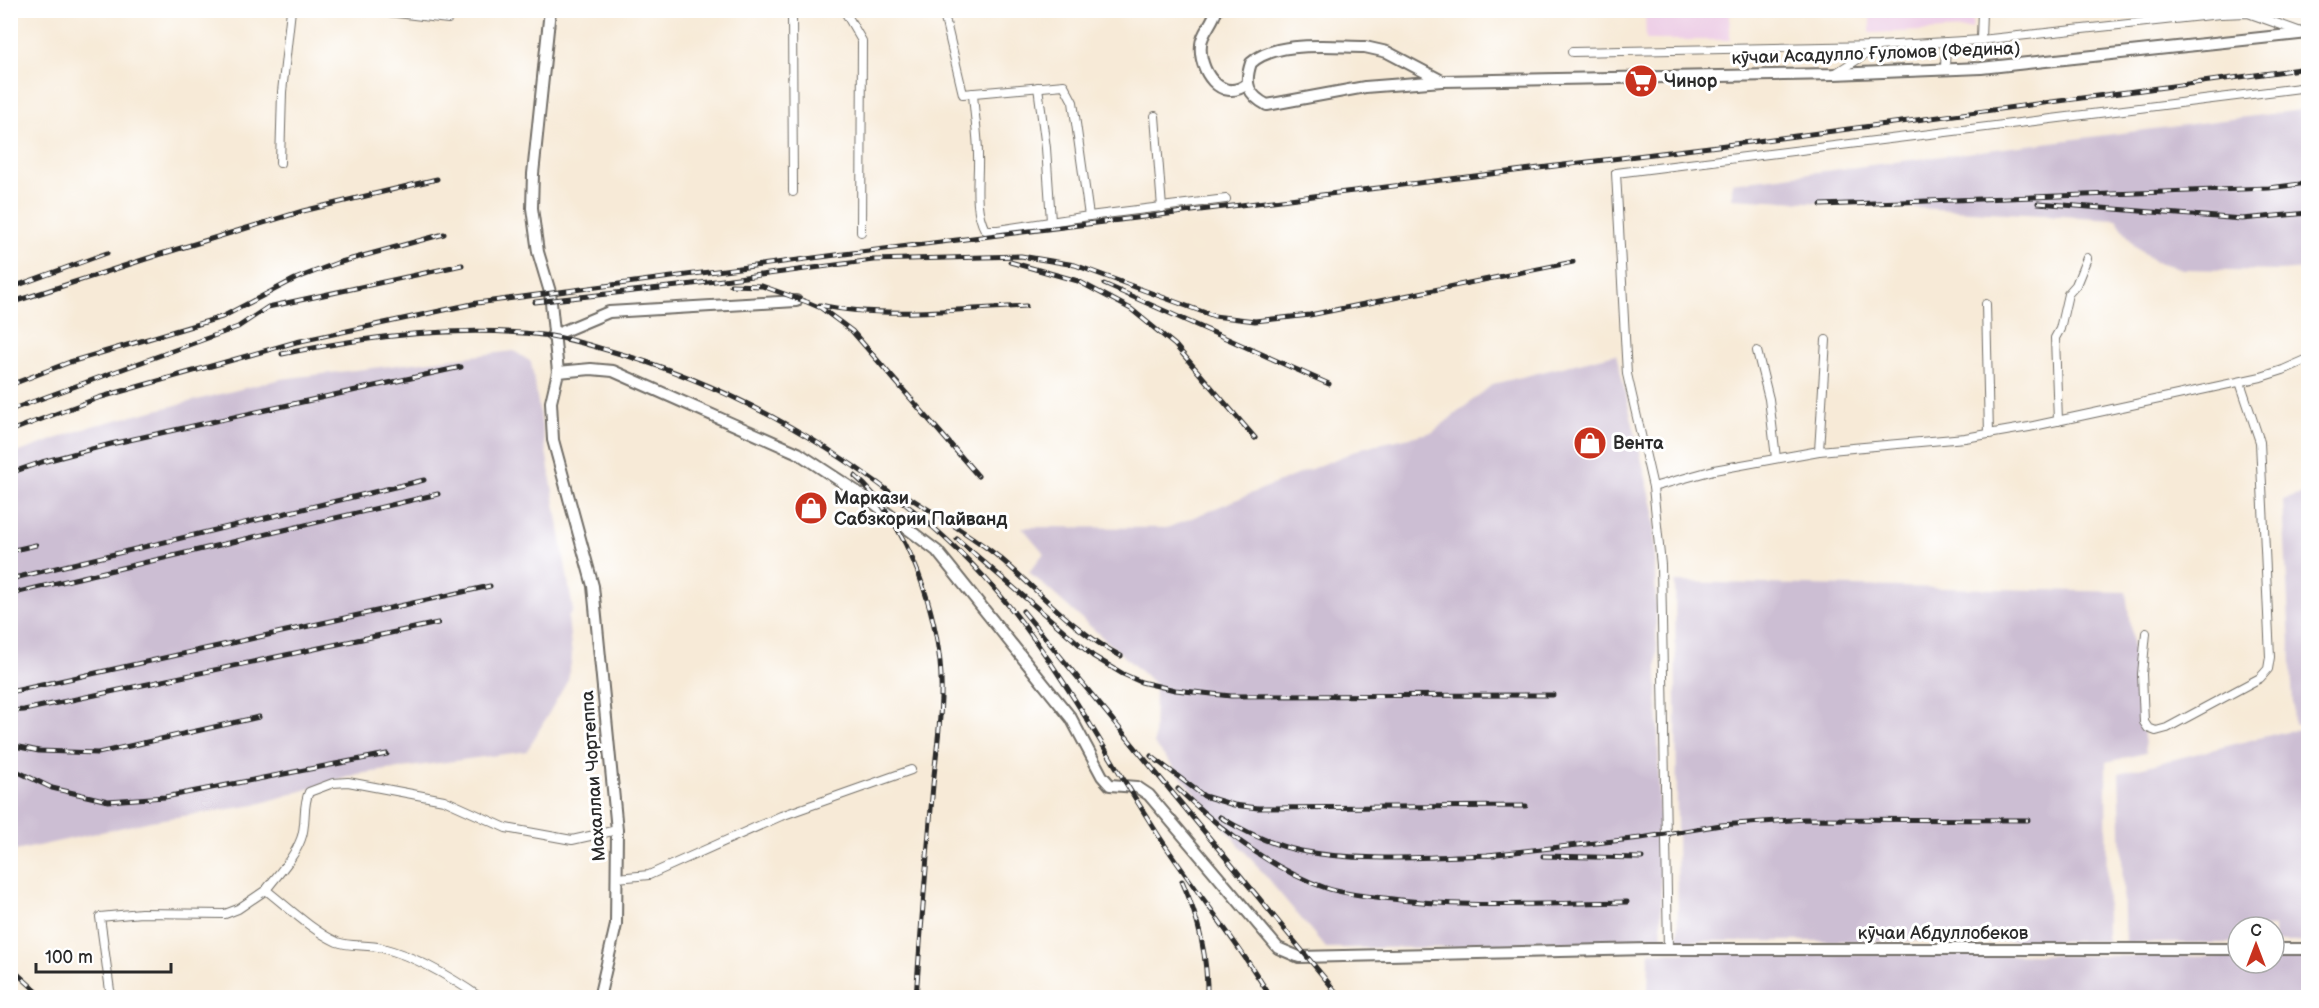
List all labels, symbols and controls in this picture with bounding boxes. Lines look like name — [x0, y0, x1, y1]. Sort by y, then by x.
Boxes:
street label: кӯчаи Асадулло Ғуломов (Федина) — [1731, 38, 2021, 69]
supermarket icon: Чинор — [1623, 63, 1659, 99]
place label: Чинор — [1664, 71, 1718, 92]
shop icon: Вента — [1572, 425, 1608, 461]
place label: Вента — [1613, 433, 1664, 454]
place label: Маркази Сабзкории Пайванд — [834, 488, 1007, 530]
shop icon: Маркази Сабзкории Пайванд — [793, 490, 829, 526]
street label: Махаллаи Чортеппа — [577, 689, 610, 862]
north arrow — [2226, 915, 2286, 975]
text: С — [2250, 922, 2262, 941]
street label: кӯчаи Абдуллобеков — [1858, 923, 2029, 944]
scale bar — [36, 936, 171, 974]
text: 100 m — [45, 947, 93, 968]

